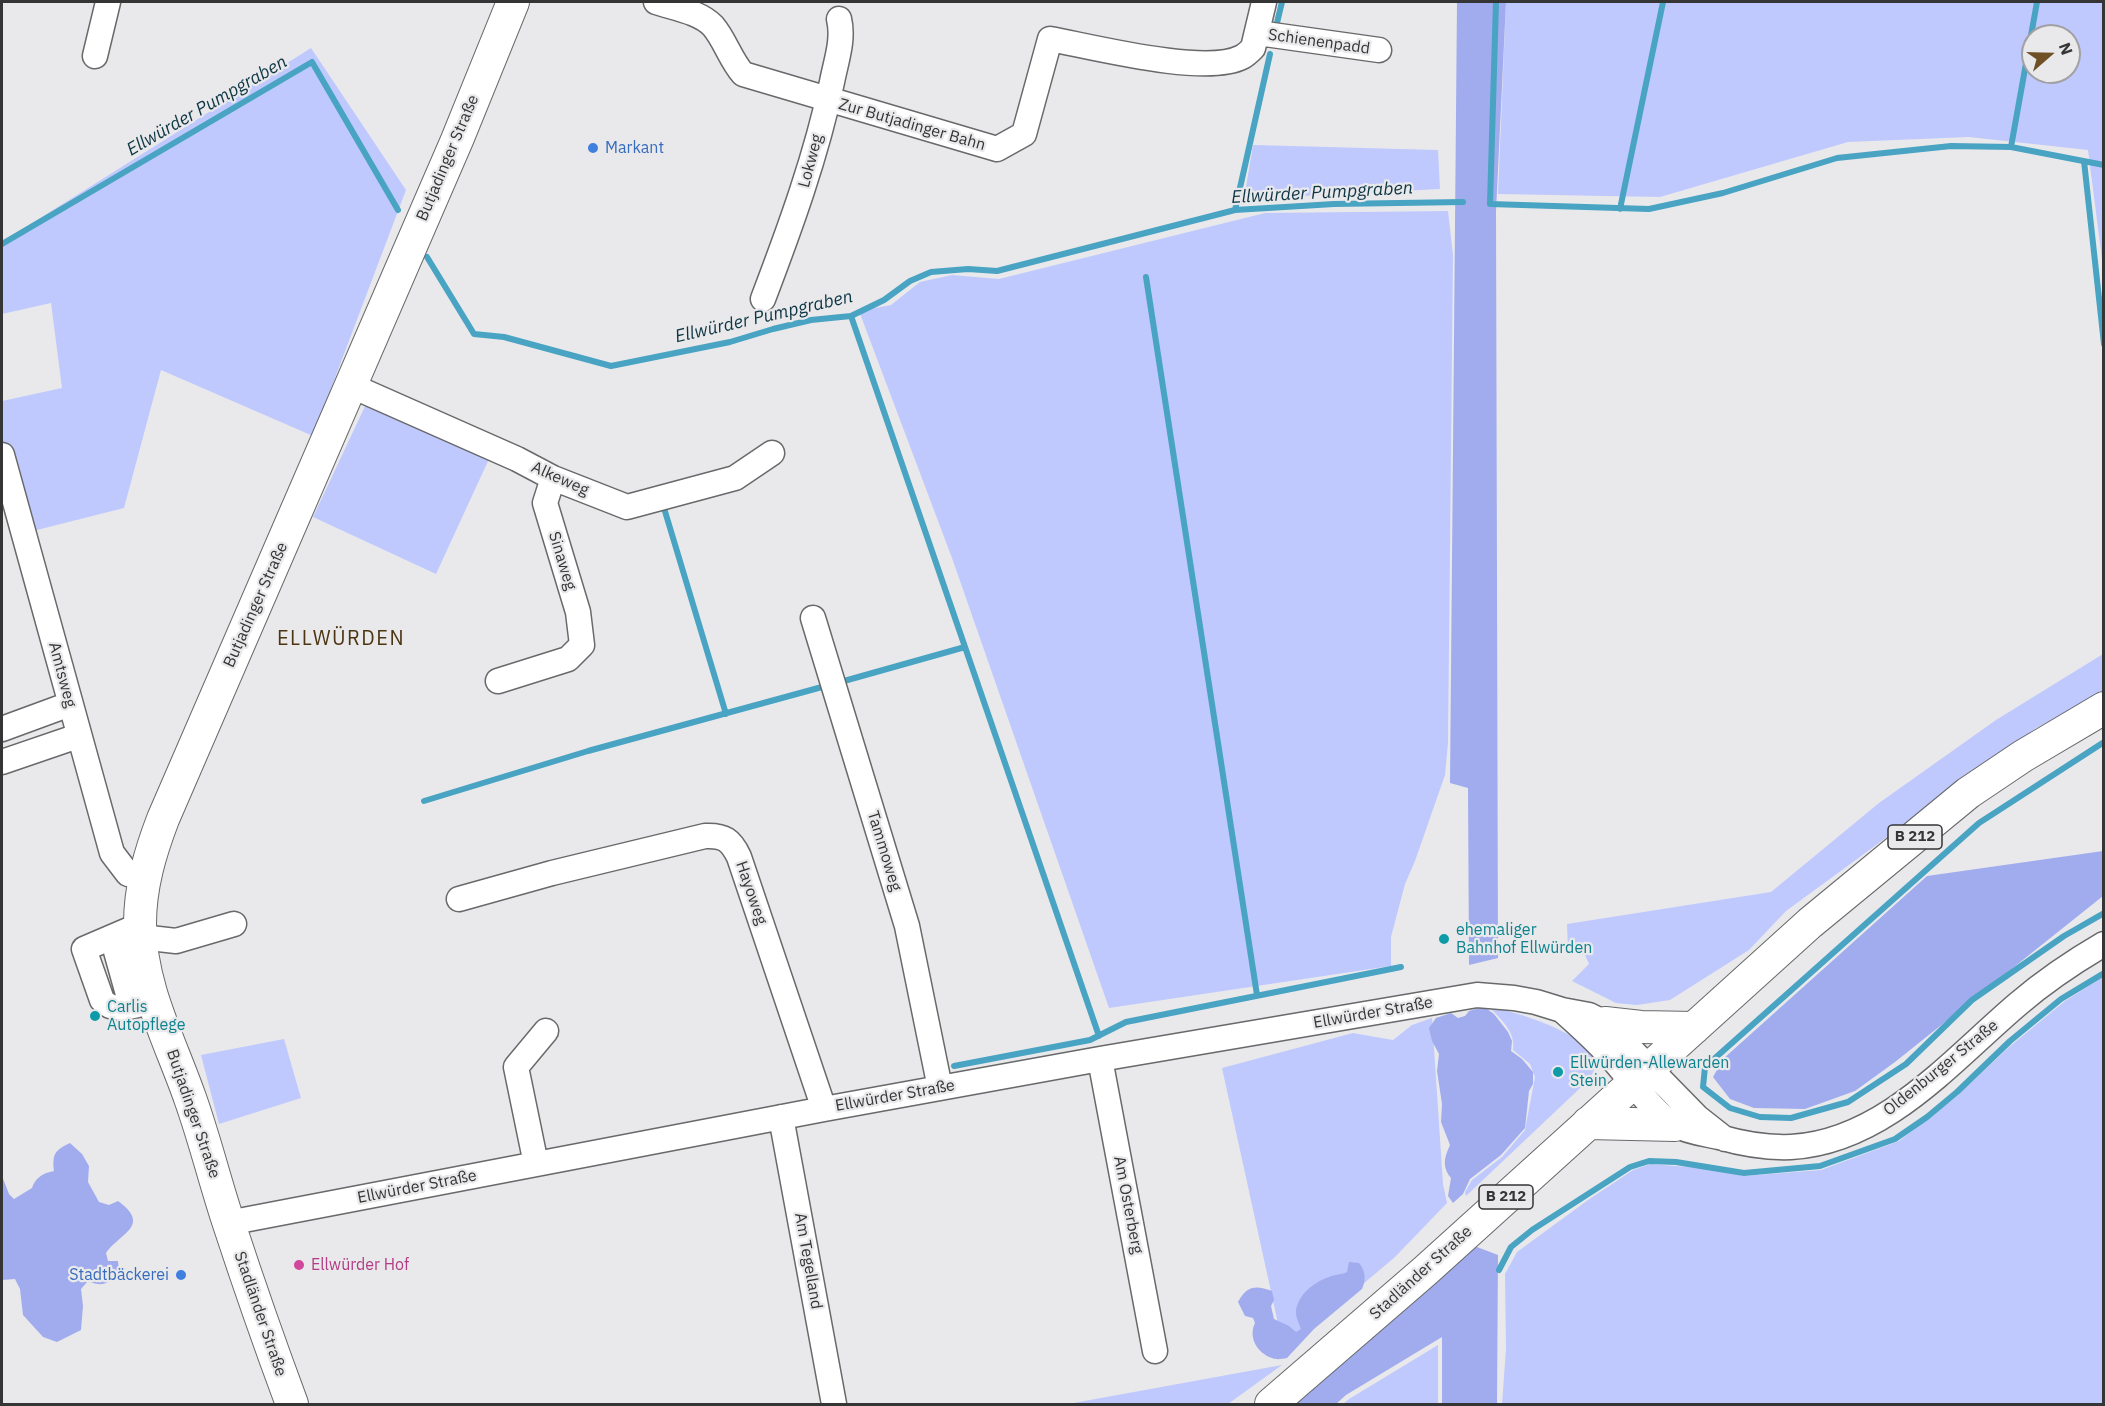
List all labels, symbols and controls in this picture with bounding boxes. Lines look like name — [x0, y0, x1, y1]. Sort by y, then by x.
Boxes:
north arrow — [2021, 24, 2081, 84]
street label: Schienenpadd — [1267, 25, 1371, 59]
text: N — [2055, 40, 2077, 57]
water label: Ellwürder Pumpgraben — [123, 51, 291, 161]
street label: Butjadinger Straße — [413, 92, 483, 224]
street label: Zur Butjadinger Bahn — [836, 95, 988, 155]
street label: Lokweg — [795, 132, 827, 190]
place label: Markant — [605, 138, 664, 158]
marker: Markant — [586, 141, 600, 155]
water label: Ellwürder Pumpgraben — [1231, 177, 1413, 209]
water label: Ellwürder Pumpgraben — [673, 286, 855, 348]
street label: Alkeweg — [528, 458, 592, 500]
street label: Sinaweg — [544, 529, 580, 593]
street label: Butjadinger Straße — [220, 539, 292, 671]
district label: ELLWÜRDEN — [277, 627, 405, 651]
street label: Amtsweg — [44, 640, 80, 710]
street label: Tammoweg — [863, 809, 905, 893]
road number: B 212 — [1888, 825, 1942, 849]
street label: Hayoweg — [731, 859, 771, 927]
place label: ehemaliger Bahnhof Ellwürden — [1456, 920, 1592, 958]
marker: ehemaliger Bahnhof Ellwürden — [1437, 932, 1451, 946]
street label: Ellwürder Straße — [1312, 993, 1434, 1033]
place label: Carlis Autopflege — [107, 997, 185, 1035]
marker: Carlis Autopflege — [88, 1009, 102, 1023]
street label: Oldenburger Straße — [1880, 1016, 2002, 1120]
street label: Butjadinger Straße — [162, 1047, 224, 1181]
place label: Ellwürden-Allewarden Stein — [1570, 1053, 1729, 1091]
marker: Ellwürden-Allewarden Stein — [1551, 1065, 1565, 1079]
street label: Ellwürder Straße — [834, 1076, 956, 1116]
street label: Am Osterberg — [1109, 1154, 1147, 1256]
street label: Ellwürder Straße — [356, 1166, 478, 1208]
road number: B 212 — [1479, 1185, 1533, 1209]
street label: Am Tegelland — [790, 1211, 826, 1311]
street label: Stadländer Straße — [1366, 1222, 1476, 1324]
street label: Stadländer Straße — [230, 1249, 290, 1379]
place label: Ellwürder Hof — [311, 1255, 409, 1275]
marker: Ellwürder Hof — [292, 1258, 306, 1272]
place label: Stadtbäckerei — [69, 1265, 169, 1285]
marker: Stadtbäckerei — [174, 1268, 188, 1282]

